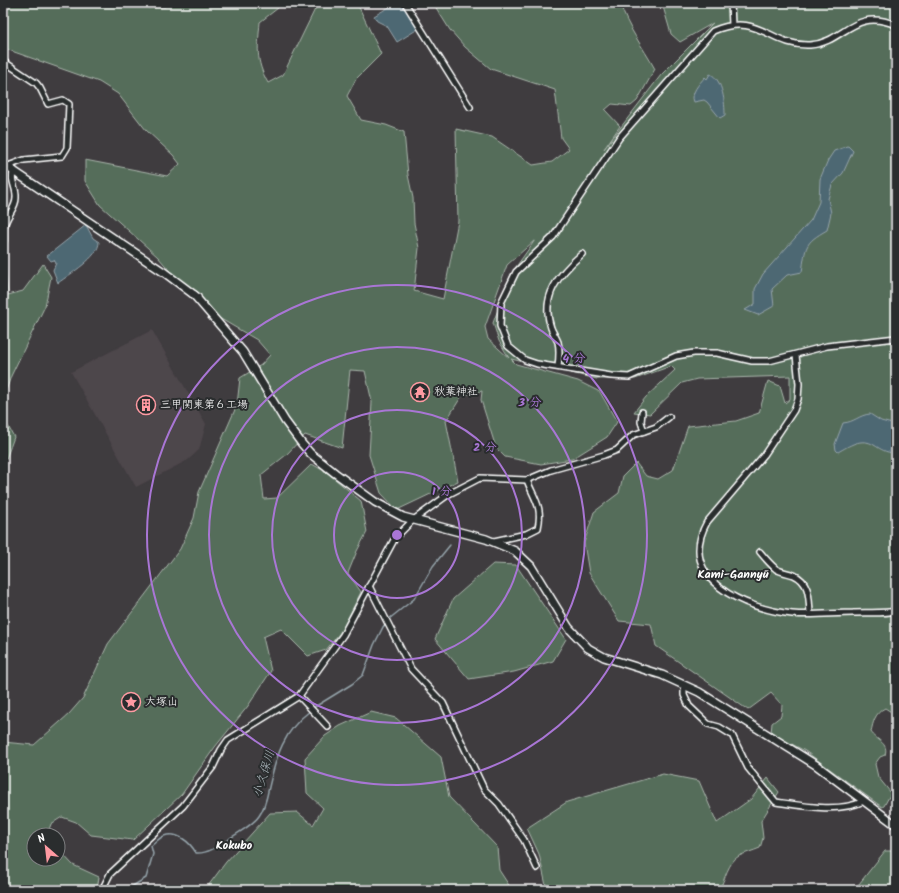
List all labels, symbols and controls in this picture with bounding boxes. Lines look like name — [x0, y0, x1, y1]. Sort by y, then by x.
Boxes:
text: 4 分 — [562, 349, 586, 368]
temple icon: 秋葉神社 — [409, 381, 431, 403]
place label: 秋葉神社 — [434, 383, 478, 401]
text: 3 分 — [517, 393, 542, 412]
building icon: 三甲関東第６工場 — [135, 394, 157, 416]
place label: 三甲関東第６工場 — [160, 396, 248, 414]
text: 2 分 — [473, 438, 497, 457]
text: 1 分 — [432, 482, 452, 501]
centre of rings — [390, 528, 404, 542]
district label: Kami-Gannyū — [697, 565, 769, 584]
place icon: 大塚山 — [120, 691, 142, 713]
place label: 大塚山 — [145, 693, 178, 711]
water label: 小久保川 — [248, 748, 280, 800]
north arrow — [26, 827, 66, 867]
text: N — [34, 829, 49, 849]
district label: Kokubo — [216, 836, 253, 855]

